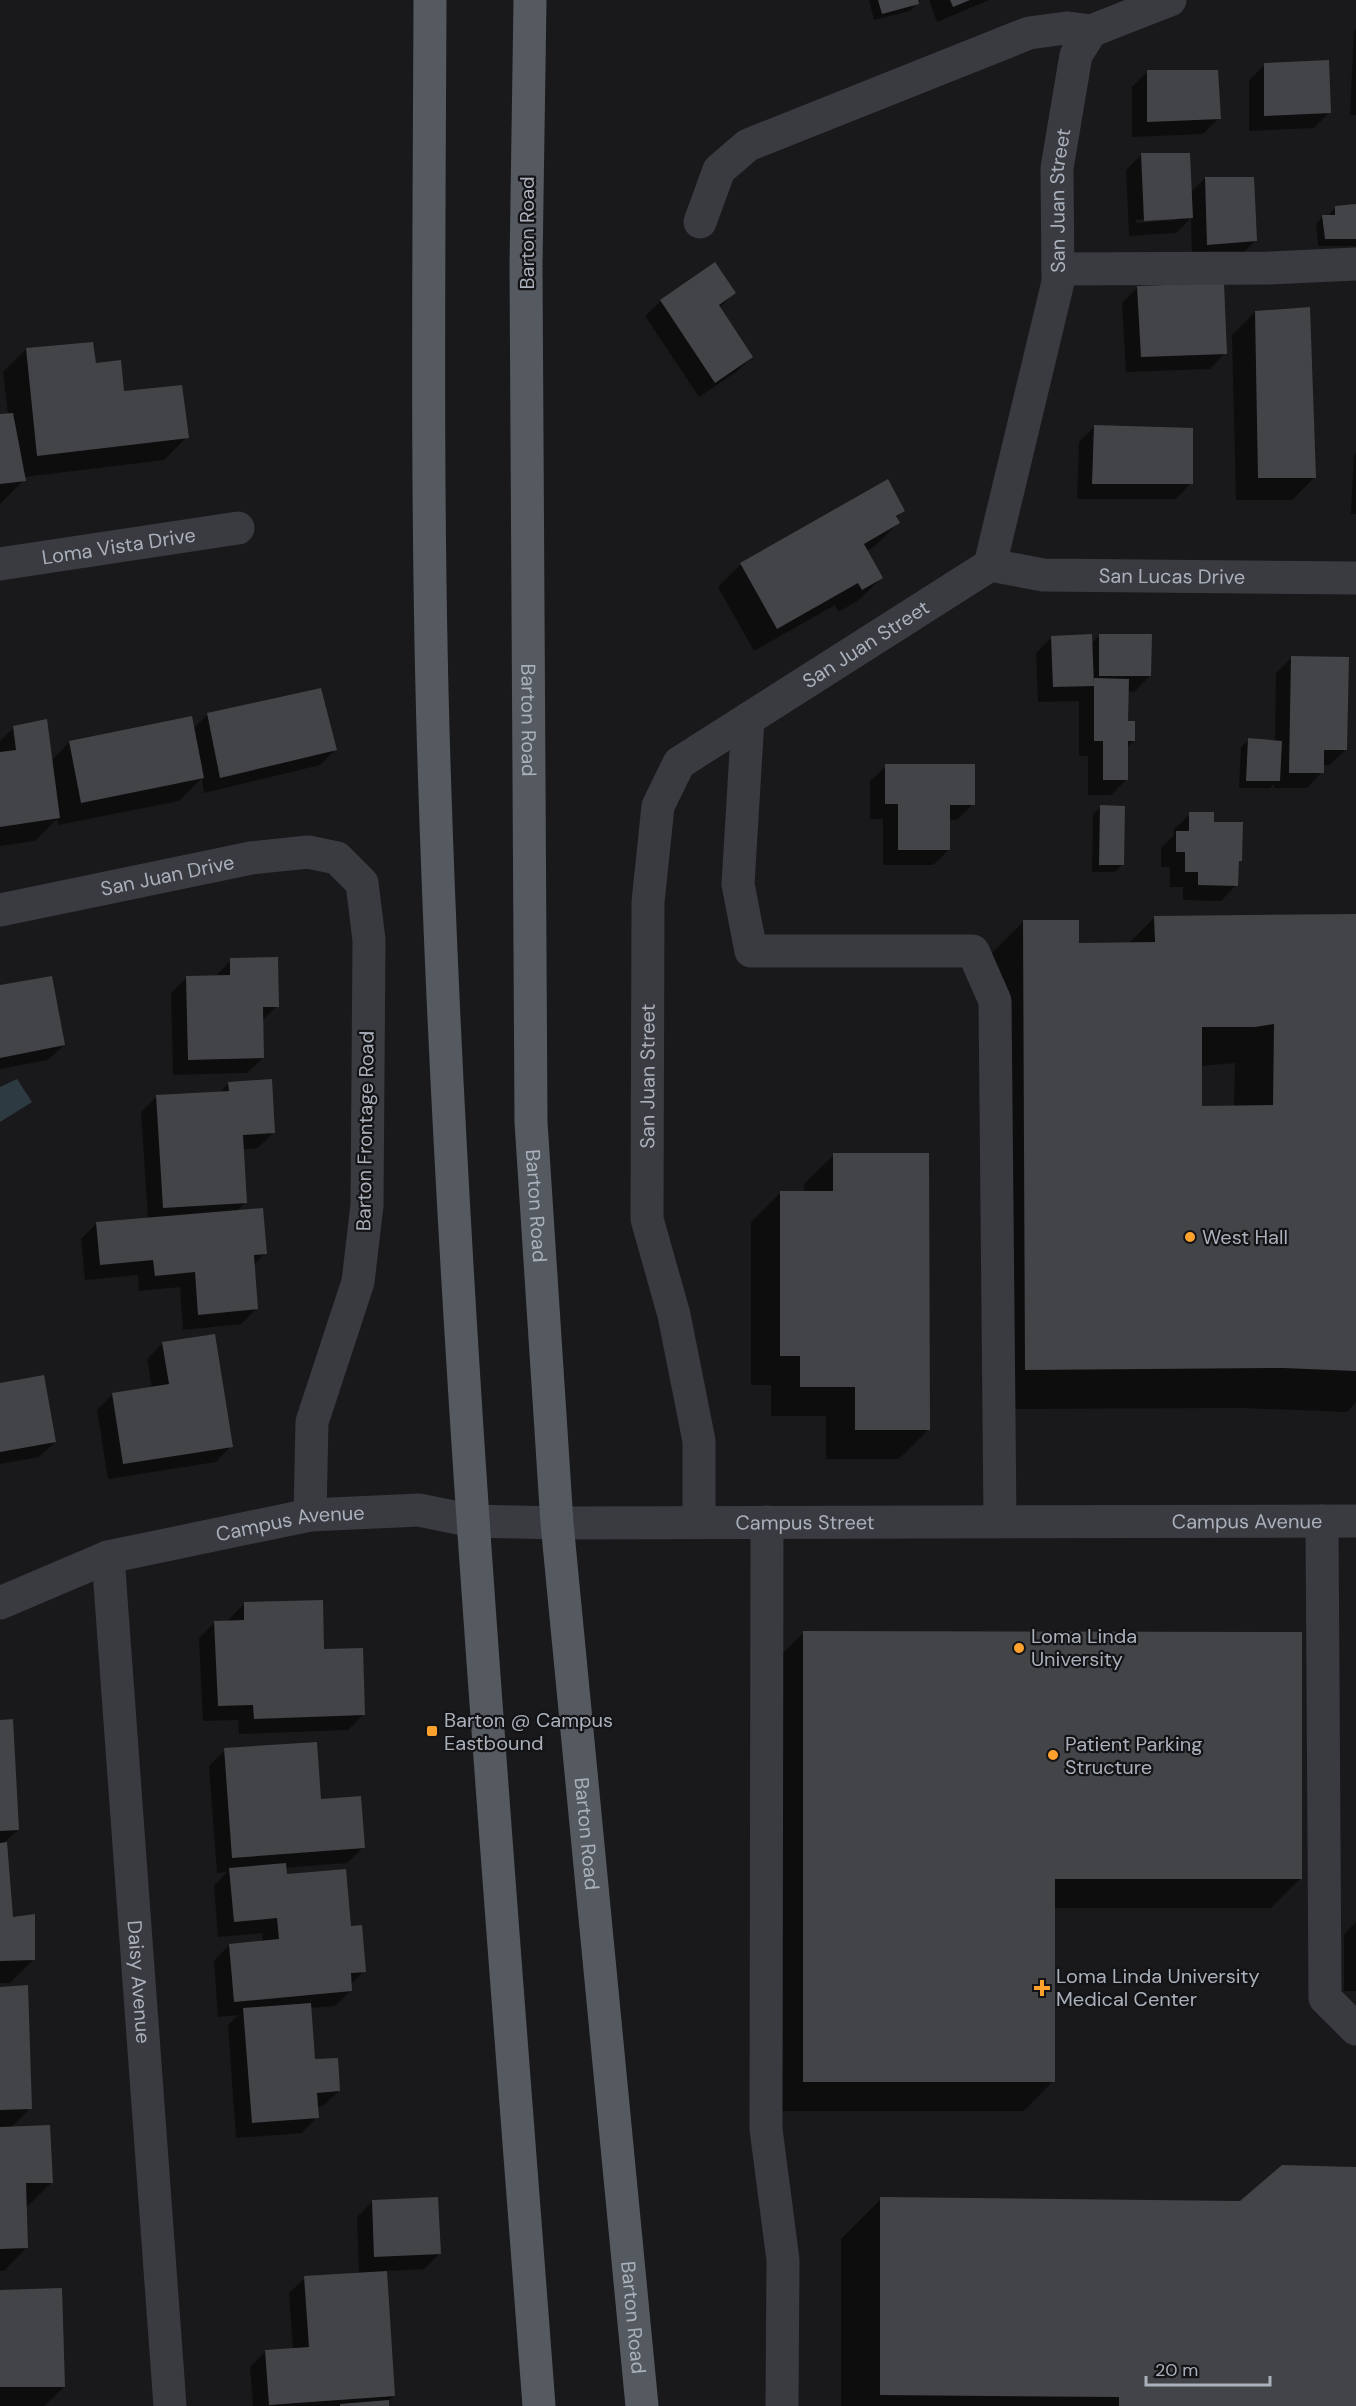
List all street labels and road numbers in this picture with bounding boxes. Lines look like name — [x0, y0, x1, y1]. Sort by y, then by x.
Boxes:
street label: San Juan Street — [1044, 126, 1077, 273]
street label: Barton Road — [514, 176, 540, 290]
street label: Loma Vista Drive — [40, 522, 197, 571]
street label: San Lucas Drive — [1099, 563, 1245, 590]
street label: San Juan Street — [798, 594, 934, 694]
street label: Barton Road — [515, 663, 542, 777]
street label: San Juan Drive — [98, 849, 237, 902]
street label: San Juan Street — [634, 1003, 661, 1149]
street label: Barton Frontage Road — [350, 1031, 380, 1231]
street label: Barton Road — [520, 1148, 553, 1263]
street label: Campus Avenue — [213, 1500, 365, 1547]
street label: Campus Avenue — [1172, 1508, 1322, 1534]
street label: Campus Street — [735, 1509, 875, 1536]
street label: Barton Road — [569, 1776, 605, 1891]
street label: Daisy Avenue — [122, 1919, 156, 2044]
street label: Barton Road — [615, 2260, 652, 2375]

